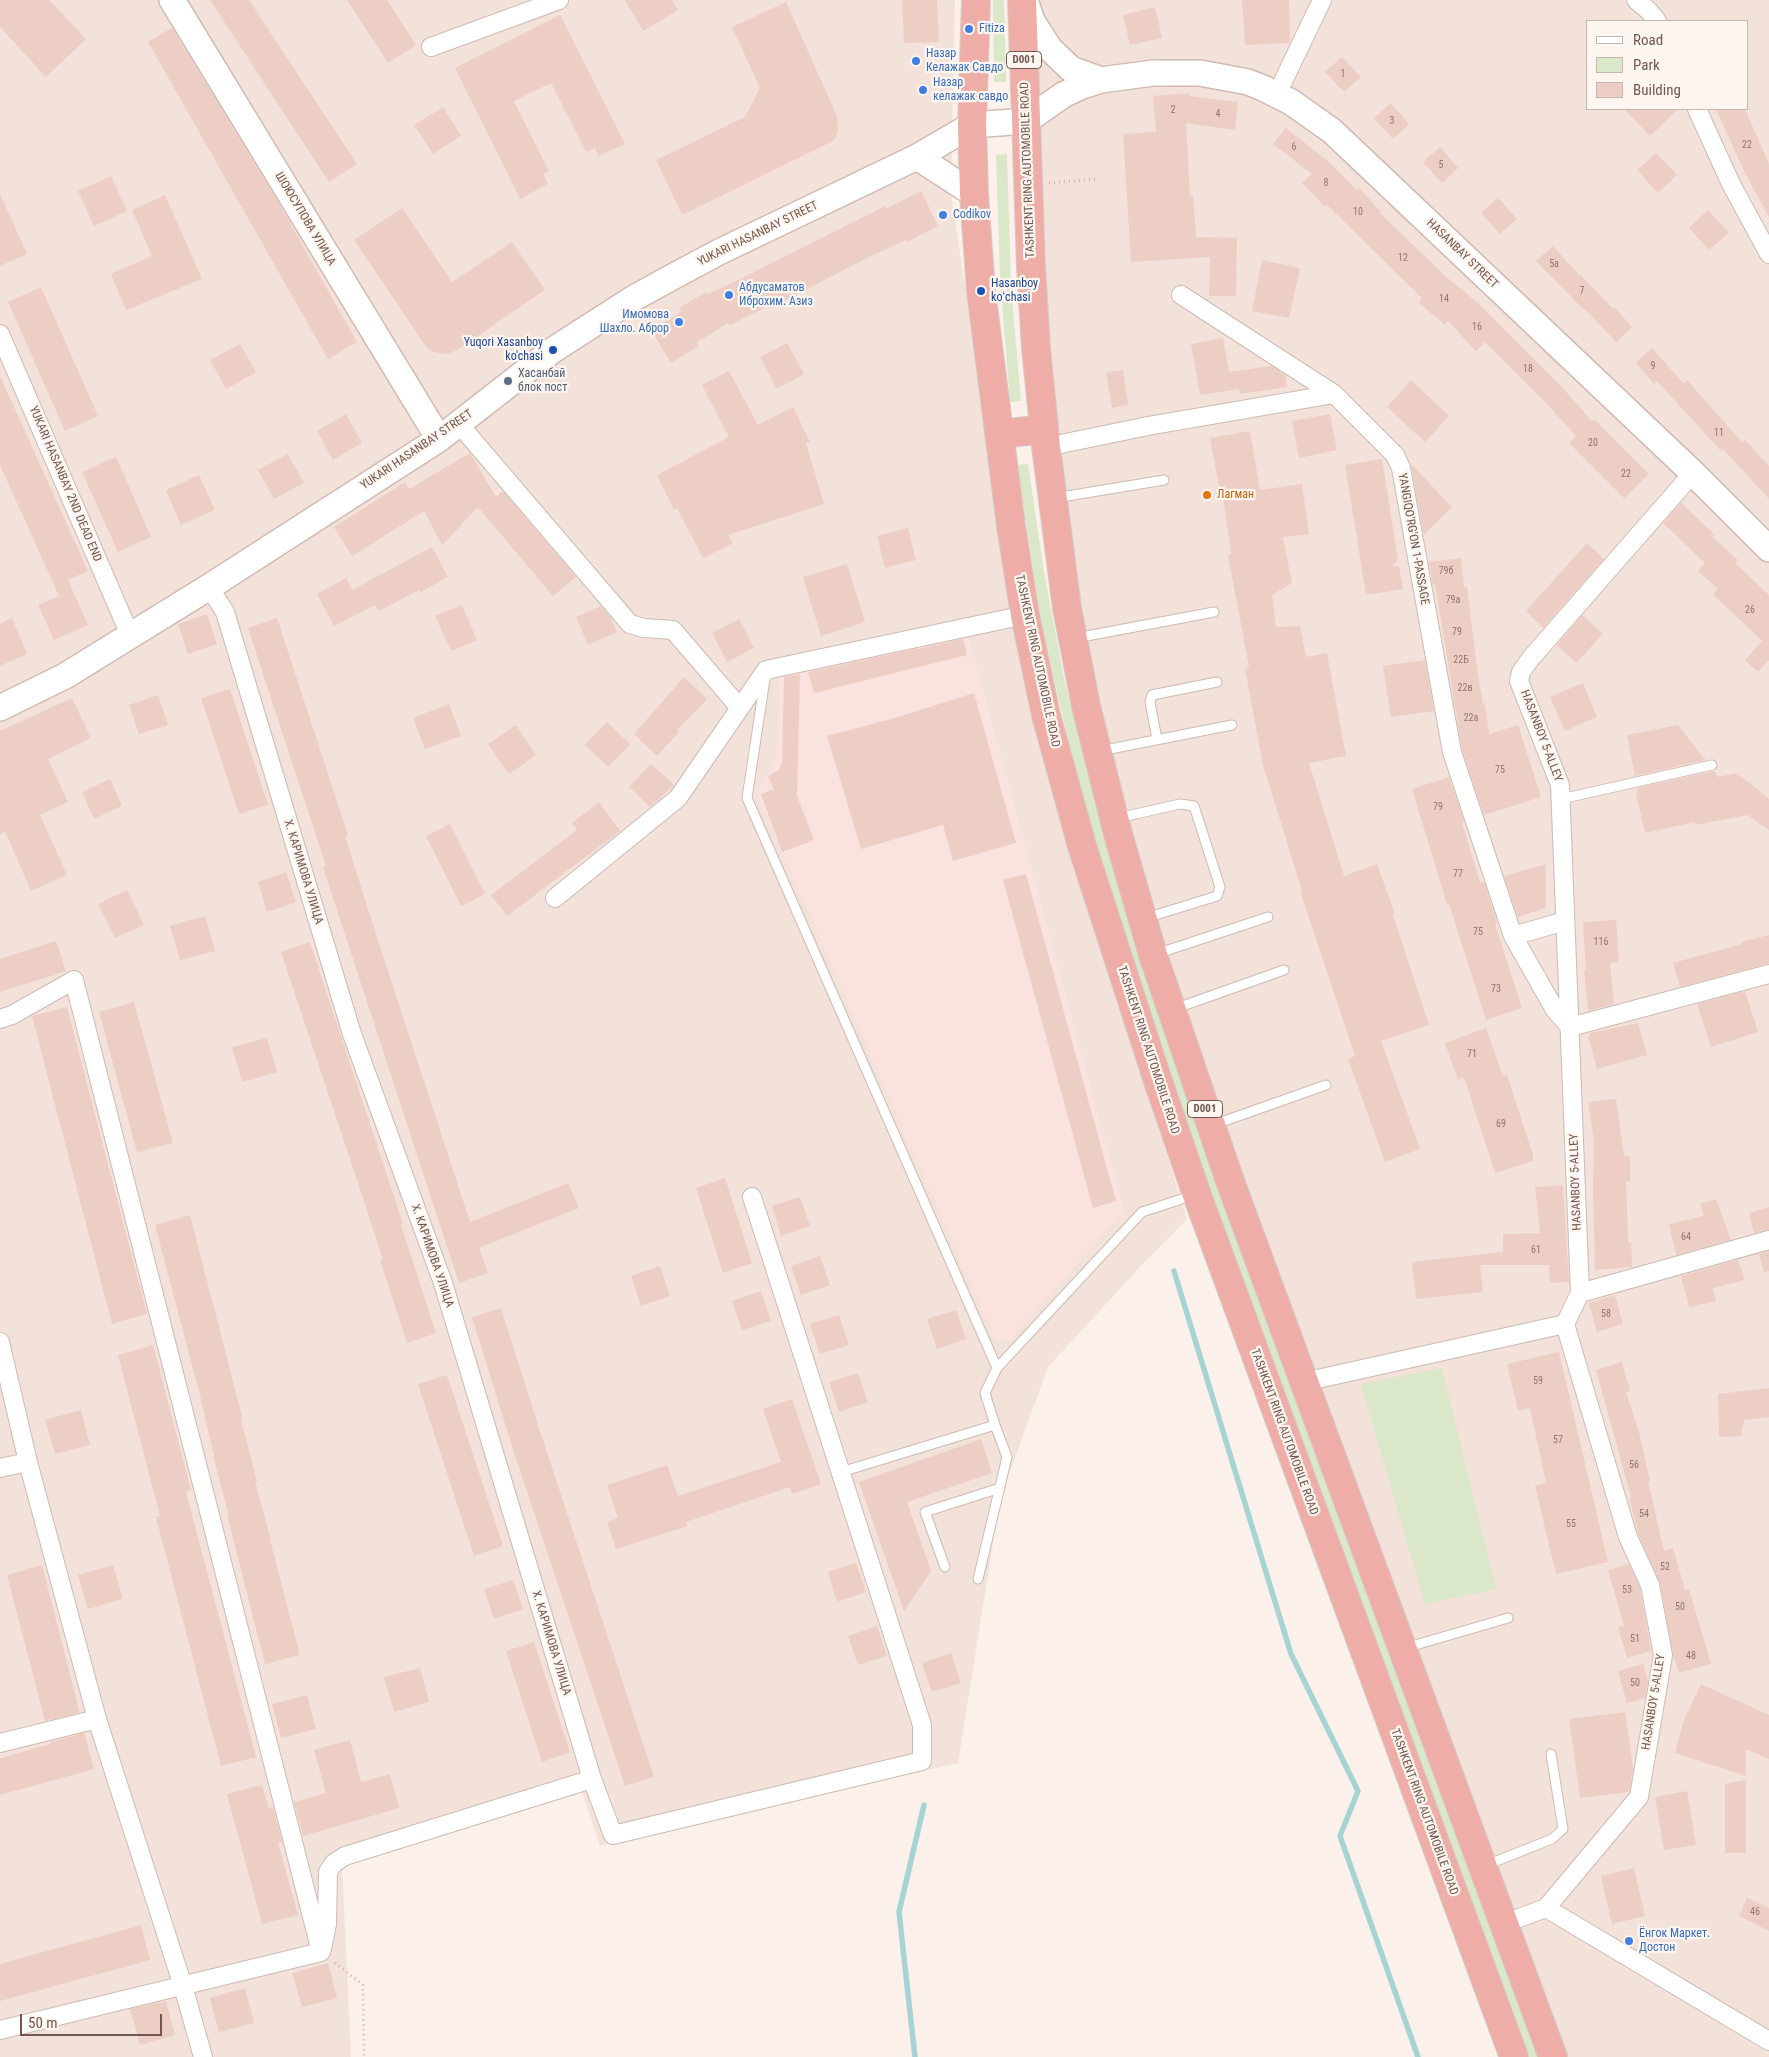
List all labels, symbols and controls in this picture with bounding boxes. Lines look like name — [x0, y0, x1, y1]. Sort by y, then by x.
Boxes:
legend — [1586, 20, 1749, 110]
place label: Fitiza — [979, 22, 1005, 36]
marker: Fitiza — [963, 23, 975, 35]
text: Road — [1633, 31, 1663, 49]
place label: Назар Келажак Савдо — [926, 47, 1003, 75]
road number: D001 — [1006, 52, 1042, 68]
marker: Назар Келажак Савдо — [910, 55, 922, 67]
text: Park — [1633, 56, 1660, 74]
house number: 1 — [1341, 68, 1345, 80]
place label: Назар келажак савдо — [933, 76, 1008, 104]
text: Building — [1633, 81, 1681, 99]
street label: TASHKENT RING AUTOMOBILE ROAD — [1018, 82, 1038, 258]
marker: Назар келажак савдо — [917, 84, 929, 96]
house number: 2 — [1171, 104, 1175, 116]
house number: 4 — [1216, 108, 1220, 120]
house number: 3 — [1390, 115, 1394, 127]
house number: 22 — [1742, 139, 1752, 151]
house number: 6 — [1292, 141, 1296, 153]
house number: 5 — [1439, 159, 1443, 171]
street label: ШОЮСУПОВА УЛИЦА — [271, 170, 339, 268]
house number: 8 — [1324, 177, 1328, 189]
street label: YUKARI HASANBAY STREET — [695, 199, 821, 269]
house number: 10 — [1353, 206, 1363, 218]
place label: Codikov — [953, 208, 991, 222]
marker: Codikov — [937, 209, 949, 221]
street label: HASANBAY STREET — [1423, 216, 1501, 292]
house number: 12 — [1398, 252, 1408, 264]
house number: 5а — [1549, 258, 1559, 270]
place label: Hasanboy koʻchasi — [991, 277, 1038, 305]
place label: Абдусаматов Иброхим. Азиз — [739, 281, 813, 309]
marker: Hasanboy koʻchasi — [975, 285, 987, 297]
house number: 7 — [1580, 285, 1584, 297]
marker: Абдусаматов Иброхим. Азиз — [723, 289, 735, 301]
house number: 14 — [1439, 293, 1449, 305]
place label: Имомова Шахло. Аброр — [600, 308, 669, 336]
marker: Имомова Шахло. Аброр — [673, 316, 685, 328]
house number: 16 — [1472, 321, 1482, 333]
place label: Yuqori Xasanboy ko'chasi — [464, 336, 543, 364]
marker: Yuqori Xasanboy ko'chasi — [547, 344, 559, 356]
house number: 9 — [1651, 360, 1655, 372]
house number: 18 — [1523, 363, 1533, 375]
place label: Хасанбай блок пост — [518, 367, 567, 395]
marker: Хасанбай блок пост — [502, 375, 514, 387]
street label: YUKARI HASANBAY 2ND DEAD END — [26, 404, 104, 564]
street label: YUKARI HASANBAY STREET — [358, 407, 476, 493]
house number: 11 — [1714, 427, 1724, 439]
house number: 20 — [1588, 437, 1598, 449]
house number: 22 — [1621, 468, 1631, 480]
street label: YANGIQO'RG'ON 1-PASSAGE — [1394, 472, 1432, 606]
place label: Лагман — [1217, 488, 1254, 502]
marker: Лагман — [1201, 489, 1213, 501]
house number: 79б — [1439, 565, 1453, 577]
street label: TASHKENT RING AUTOMOBILE ROAD — [1012, 573, 1062, 749]
house number: 79а — [1446, 594, 1460, 606]
house number: 26 — [1745, 604, 1755, 616]
house number: 79 — [1452, 626, 1462, 638]
house number: 22Б — [1453, 654, 1469, 666]
house number: 22в — [1458, 682, 1472, 694]
street label: HASANBOY 5-ALLEY — [1517, 688, 1565, 784]
house number: 22a — [1464, 712, 1478, 724]
house number: 75 — [1495, 764, 1505, 776]
house number: 79 — [1433, 801, 1443, 813]
street label: Х. КАРИМОВА УЛИЦА — [280, 818, 326, 926]
house number: 77 — [1453, 868, 1463, 880]
house number: 75 — [1473, 926, 1483, 938]
house number: 116 — [1594, 936, 1608, 948]
street label: TASHKENT RING AUTOMOBILE ROAD — [1114, 964, 1182, 1136]
house number: 73 — [1491, 983, 1501, 995]
house number: 71 — [1467, 1048, 1477, 1060]
road number: D001 — [1188, 1100, 1222, 1118]
house number: 69 — [1496, 1118, 1506, 1130]
street label: HASANBOY 5-ALLEY — [1567, 1133, 1585, 1231]
street label: Х. КАРИМОВА УЛИЦА — [408, 1202, 456, 1310]
house number: 64 — [1681, 1231, 1691, 1243]
house number: 61 — [1531, 1244, 1541, 1256]
house number: 58 — [1601, 1308, 1611, 1320]
street label: TASHKENT RING AUTOMOBILE ROAD — [1247, 1347, 1321, 1517]
house number: 59 — [1533, 1375, 1543, 1387]
house number: 57 — [1553, 1434, 1563, 1446]
house number: 56 — [1629, 1459, 1639, 1471]
house number: 54 — [1639, 1508, 1649, 1520]
house number: 55 — [1566, 1518, 1576, 1530]
house number: 52 — [1660, 1561, 1670, 1573]
house number: 53 — [1622, 1584, 1632, 1596]
street label: Х. КАРИМОВА УЛИЦА — [528, 1589, 574, 1697]
house number: 50 — [1675, 1601, 1685, 1613]
house number: 51 — [1630, 1633, 1640, 1645]
house number: 48 — [1686, 1650, 1696, 1662]
street label: HASANBOY 5-ALLEY — [1639, 1653, 1669, 1751]
house number: 50 — [1630, 1677, 1640, 1689]
street label: TASHKENT RING AUTOMOBILE ROAD — [1387, 1727, 1461, 1897]
house number: 46 — [1750, 1906, 1760, 1918]
place label: Ёнгок Маркет. Достон — [1639, 1927, 1710, 1955]
marker: Ёнгок Маркет. Достон — [1623, 1935, 1635, 1947]
scale bar — [22, 2004, 165, 2036]
text: 50 m — [28, 2014, 58, 2032]

